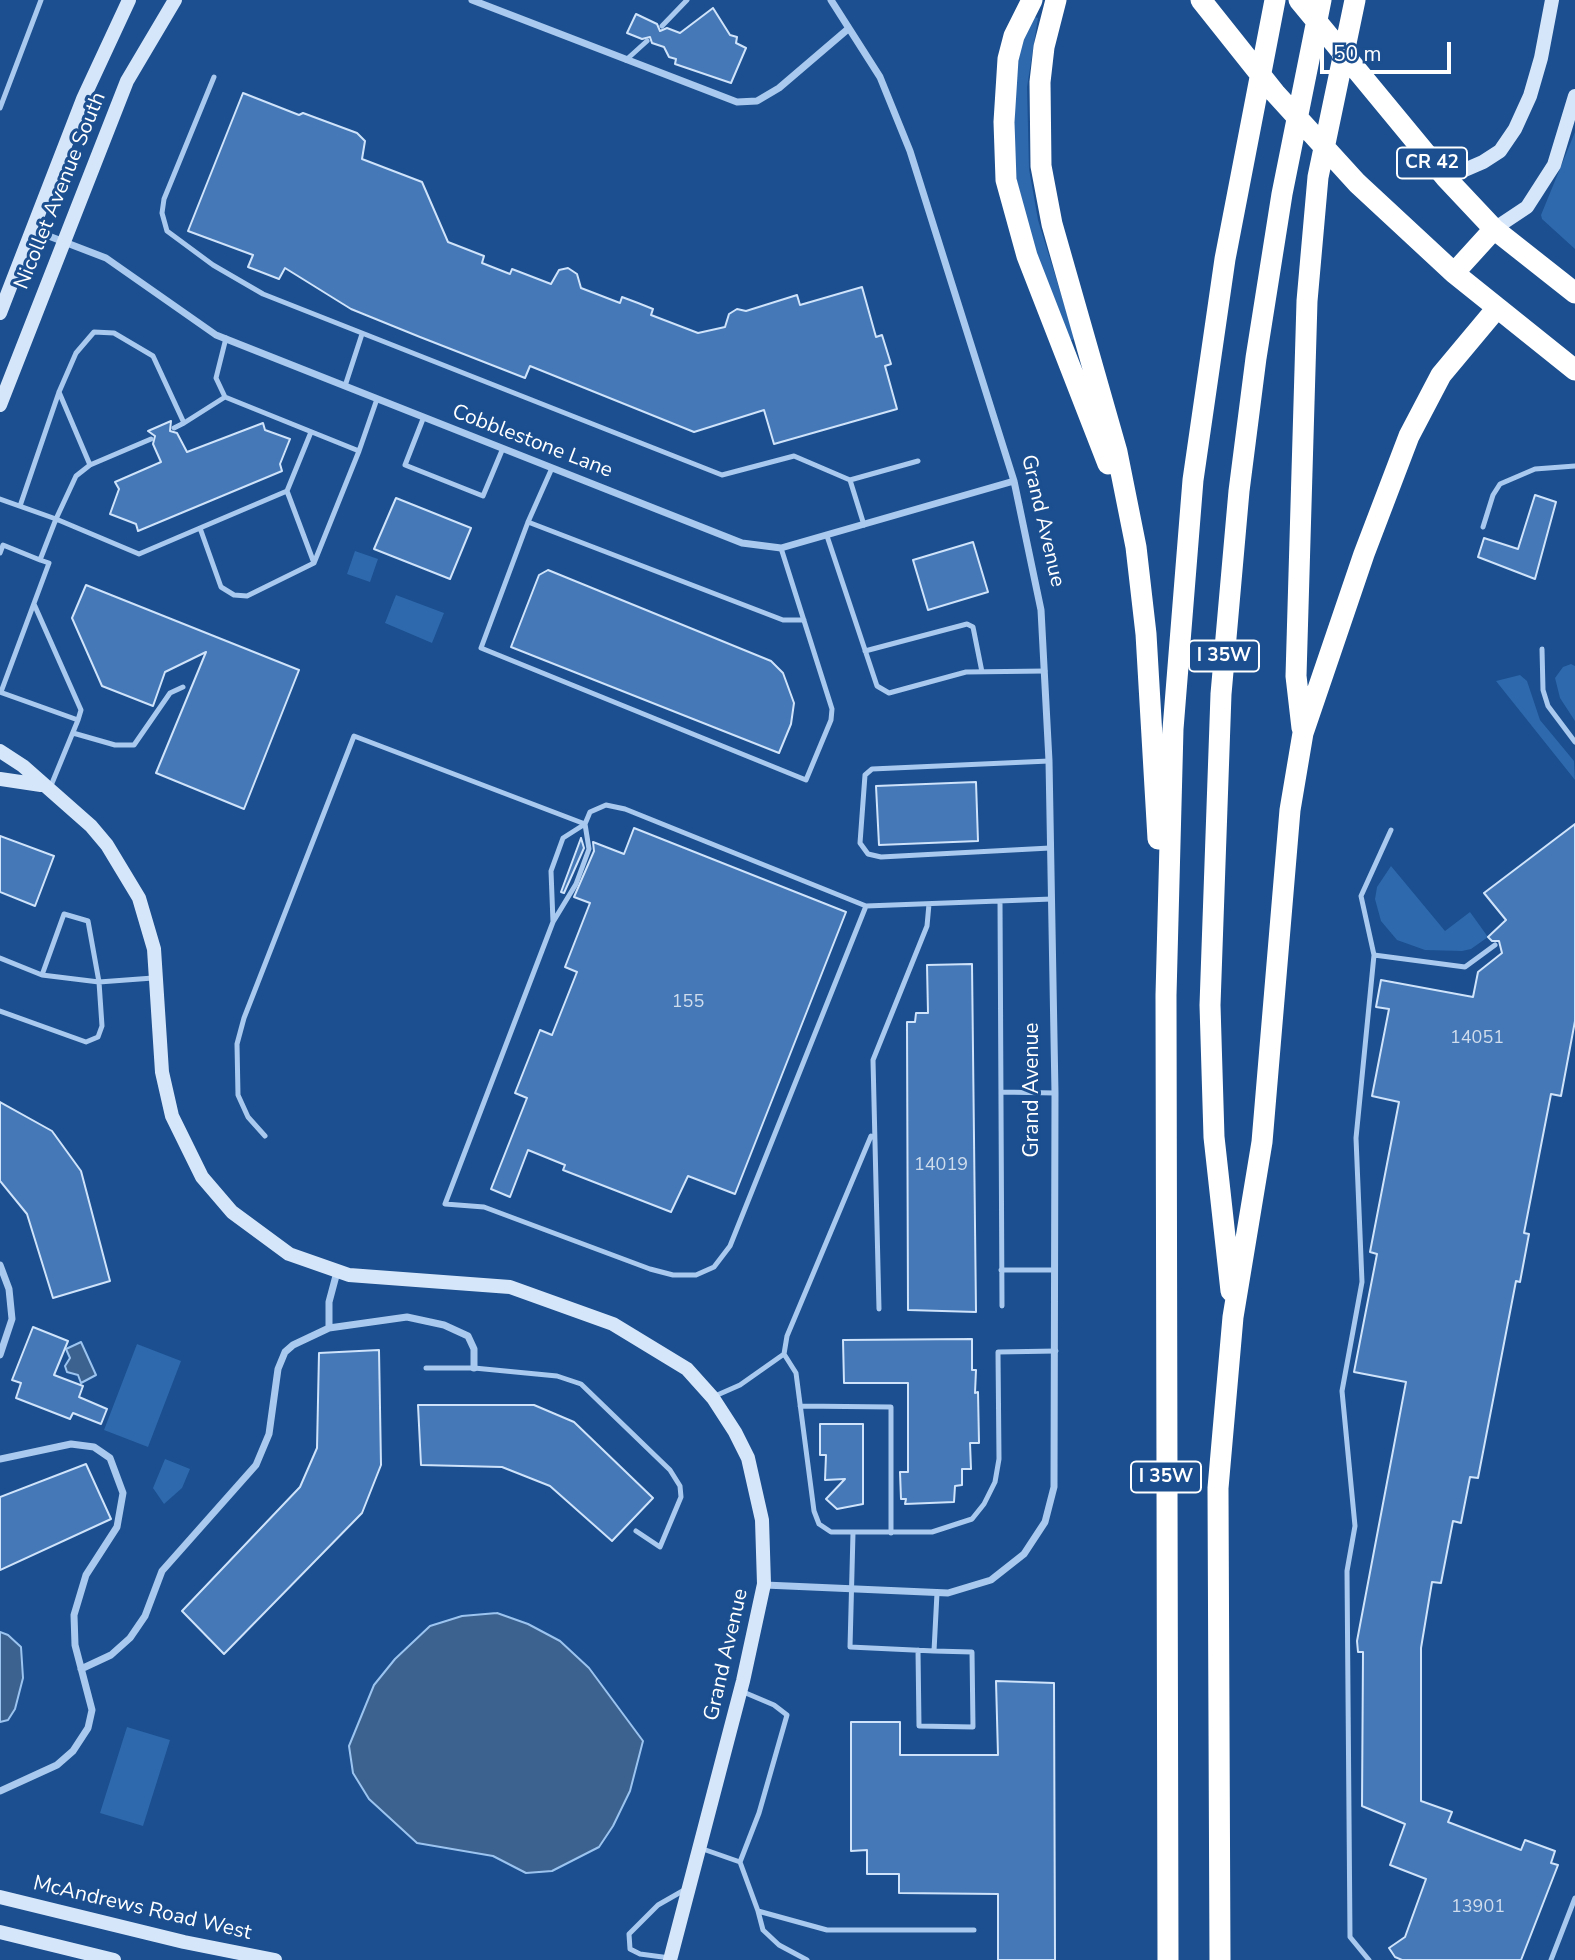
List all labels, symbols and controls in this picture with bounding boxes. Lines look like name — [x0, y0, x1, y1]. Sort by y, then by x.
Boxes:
scale bar — [1323, 28, 1454, 72]
text: 50 m — [1333, 40, 1382, 68]
street label: Nicollet Avenue South — [10, 89, 112, 293]
road number: CR 42 — [1397, 148, 1467, 178]
street label: Cobblestone Lane — [448, 400, 616, 484]
street label: Grand Avenue — [1015, 452, 1069, 590]
road number: I 35W — [1189, 640, 1259, 671]
house number: 155 — [672, 992, 704, 1014]
street label: Grand Avenue — [1020, 1023, 1046, 1157]
house number: 14051 — [1450, 1028, 1504, 1050]
house number: 14019 — [914, 1155, 968, 1177]
road number: I 35W — [1131, 1462, 1201, 1492]
street label: Grand Avenue — [700, 1586, 754, 1724]
street label: McAndrews Road West — [30, 1872, 254, 1946]
house number: 13901 — [1451, 1897, 1505, 1919]

